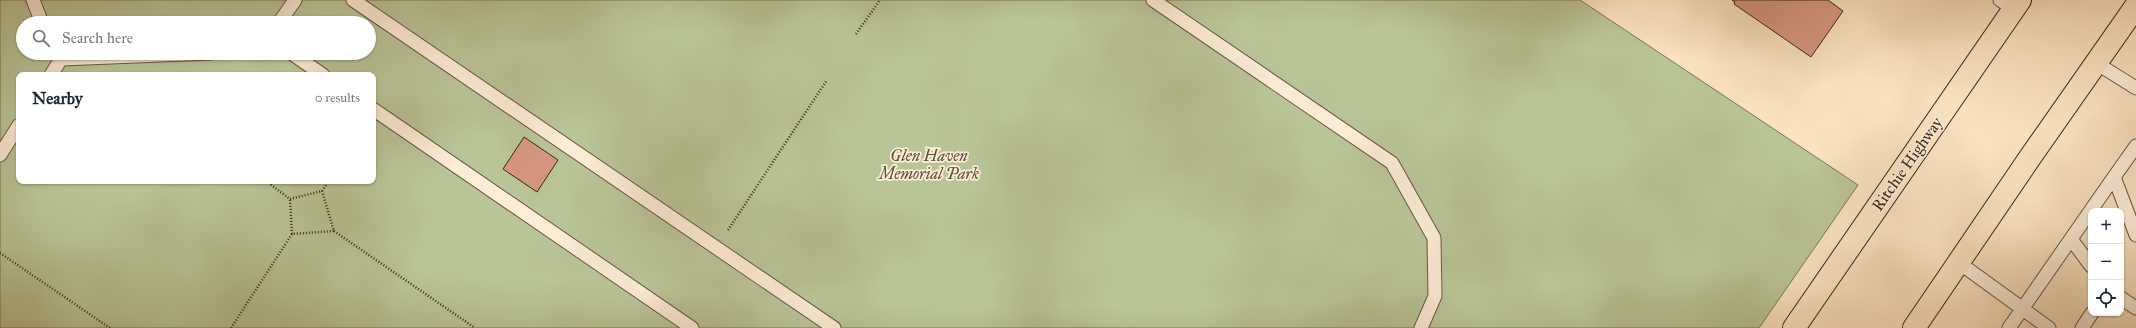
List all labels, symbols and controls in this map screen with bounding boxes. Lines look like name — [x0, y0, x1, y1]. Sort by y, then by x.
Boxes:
search box — [16, 16, 376, 60]
icon: search — [30, 27, 52, 49]
text: Search here — [62, 29, 133, 47]
text: Nearby — [32, 88, 83, 109]
text: 0 results — [315, 90, 360, 106]
street label: Ritchie Highway — [1868, 113, 1948, 215]
park label: Glen Haven Memorial Park — [877, 146, 979, 183]
map controls — [2088, 208, 2124, 316]
button: + — [2088, 208, 2124, 244]
button: − — [2088, 244, 2124, 280]
button: locate — [2088, 280, 2124, 316]

